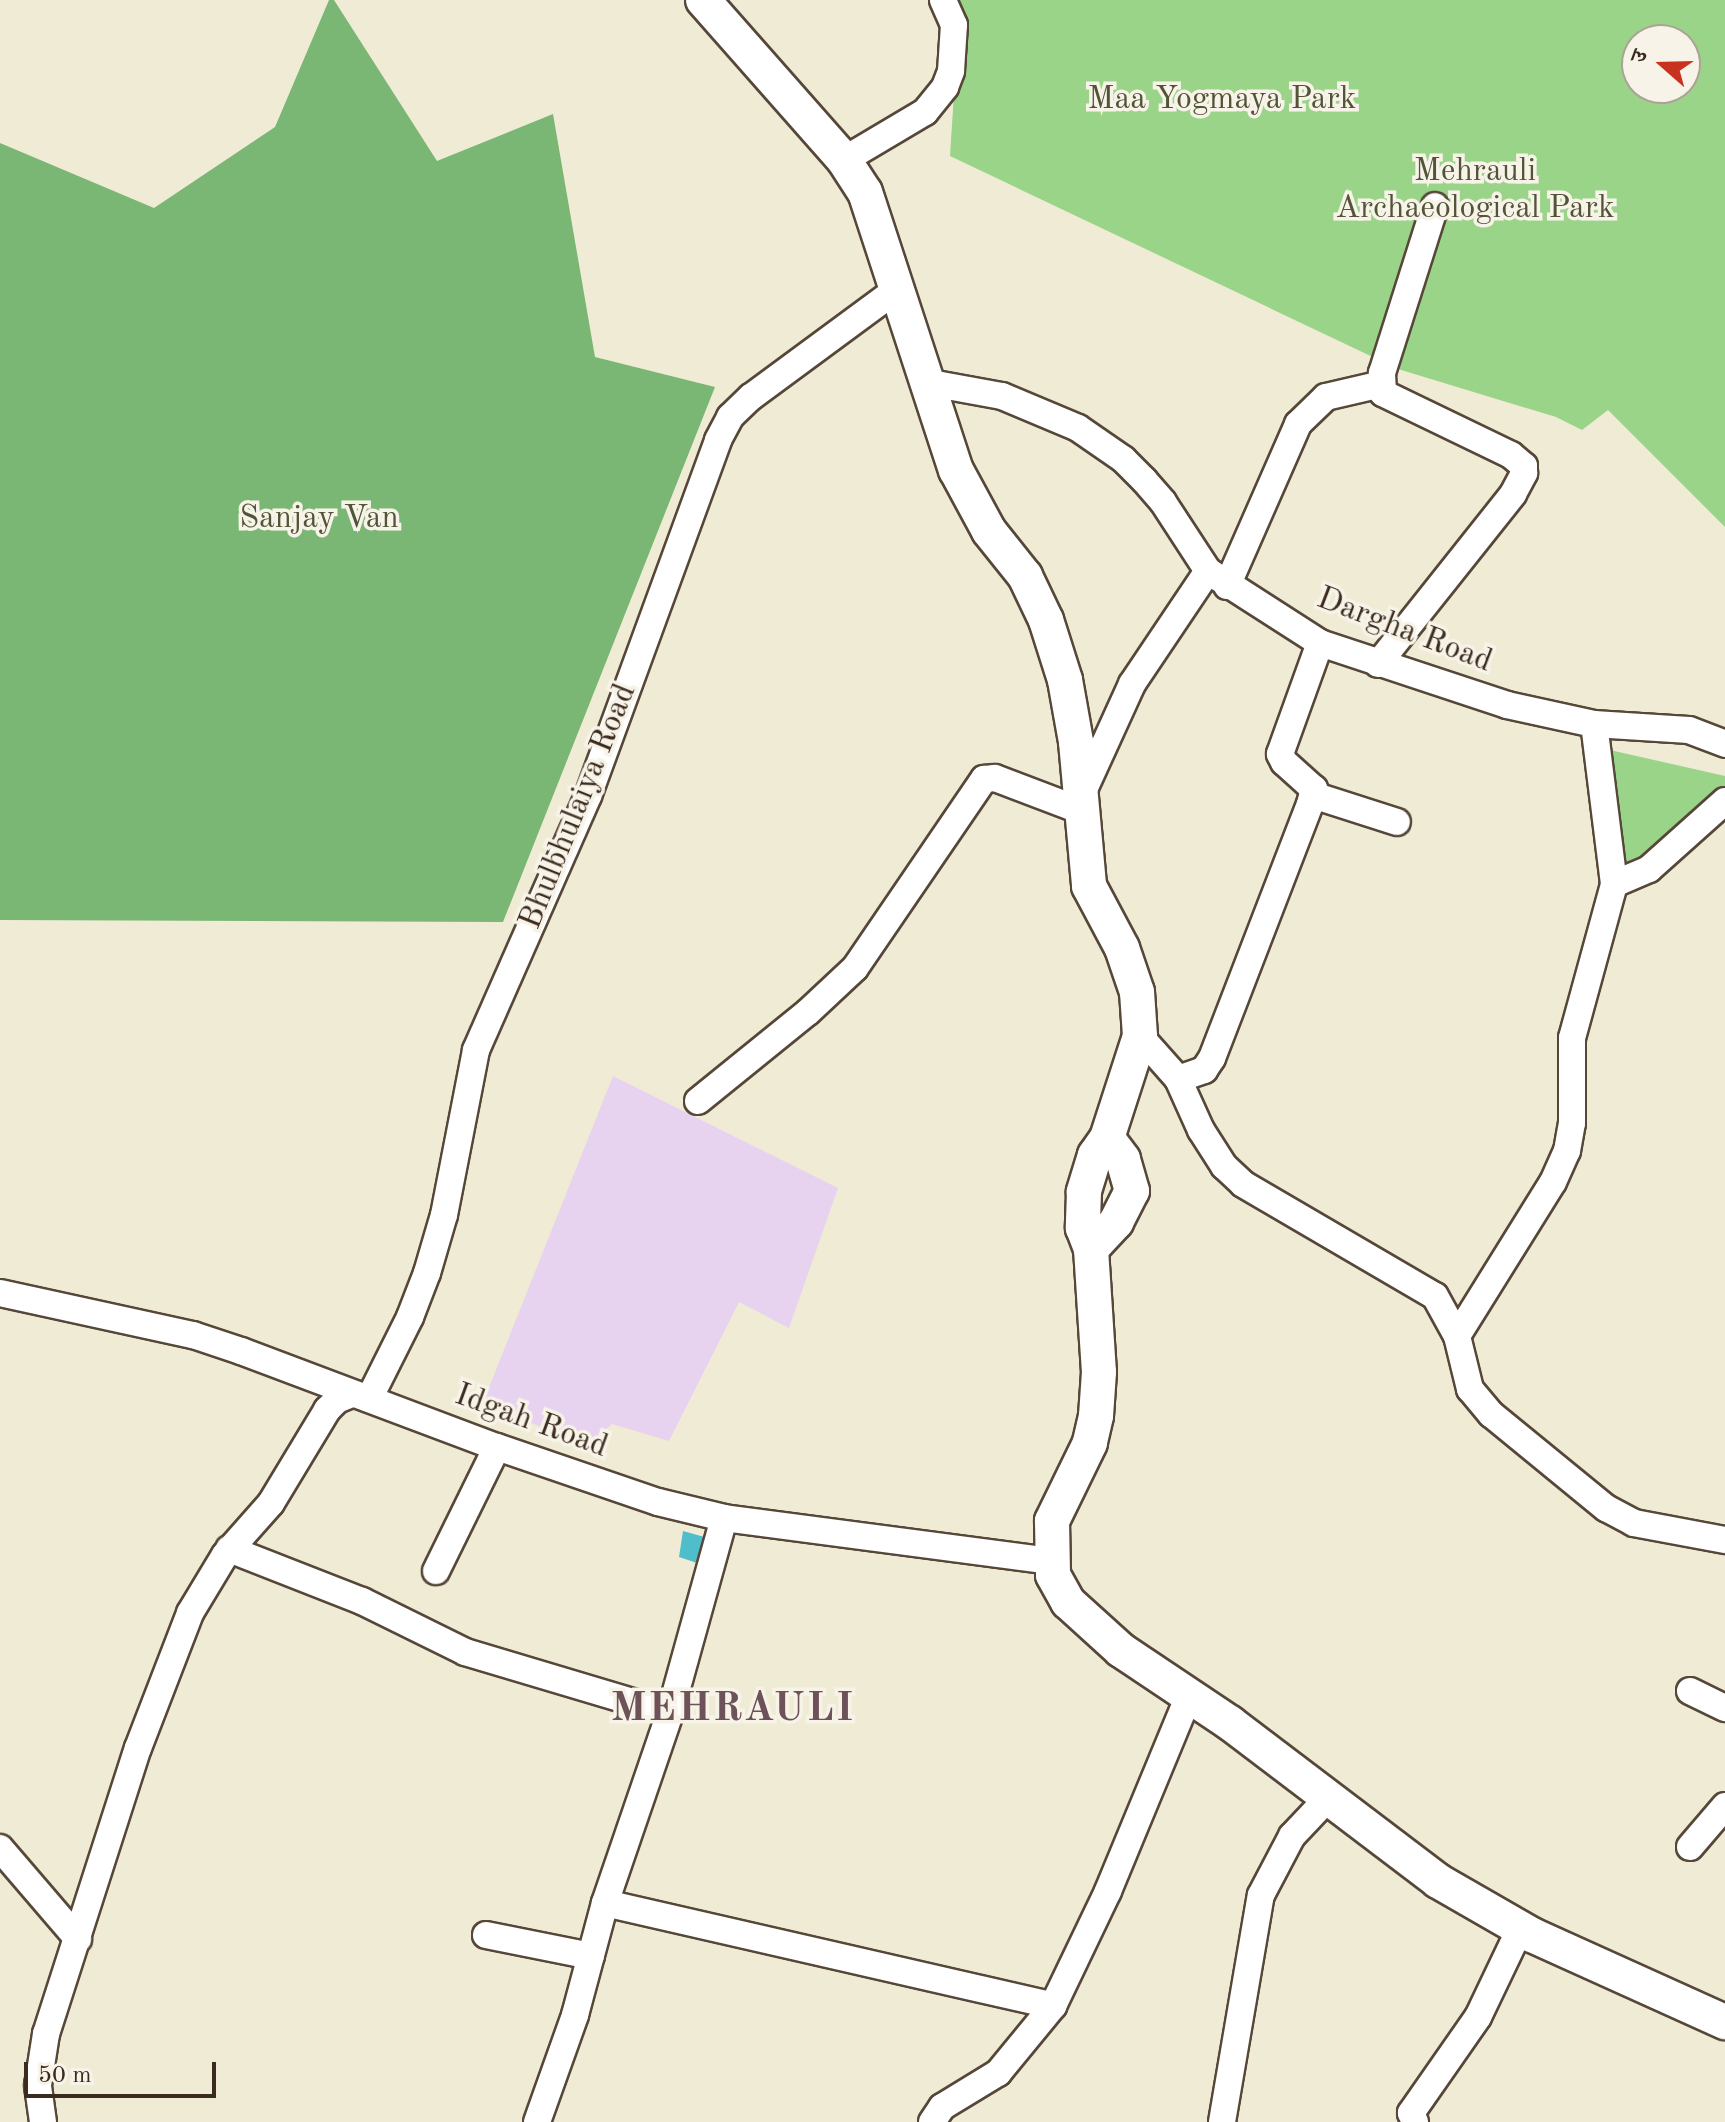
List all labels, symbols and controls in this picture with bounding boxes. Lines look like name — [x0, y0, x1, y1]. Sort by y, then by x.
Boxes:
north arrow — [1621, 24, 1701, 104]
text: उ — [1628, 47, 1653, 66]
park label: Maa Yogmaya Park — [1088, 81, 1356, 119]
park label: Mehrauli Archaeological Park — [1335, 154, 1615, 229]
park label: Sanjay Van — [239, 500, 399, 538]
street label: Dargha Road — [1311, 580, 1497, 682]
street label: Bhulbhulaiya Road — [512, 679, 646, 935]
street label: Idgah Road — [449, 1377, 613, 1467]
district label: MEHRAULI — [611, 1686, 855, 1734]
scale bar — [28, 2046, 220, 2096]
text: 50 m — [38, 2064, 92, 2088]

